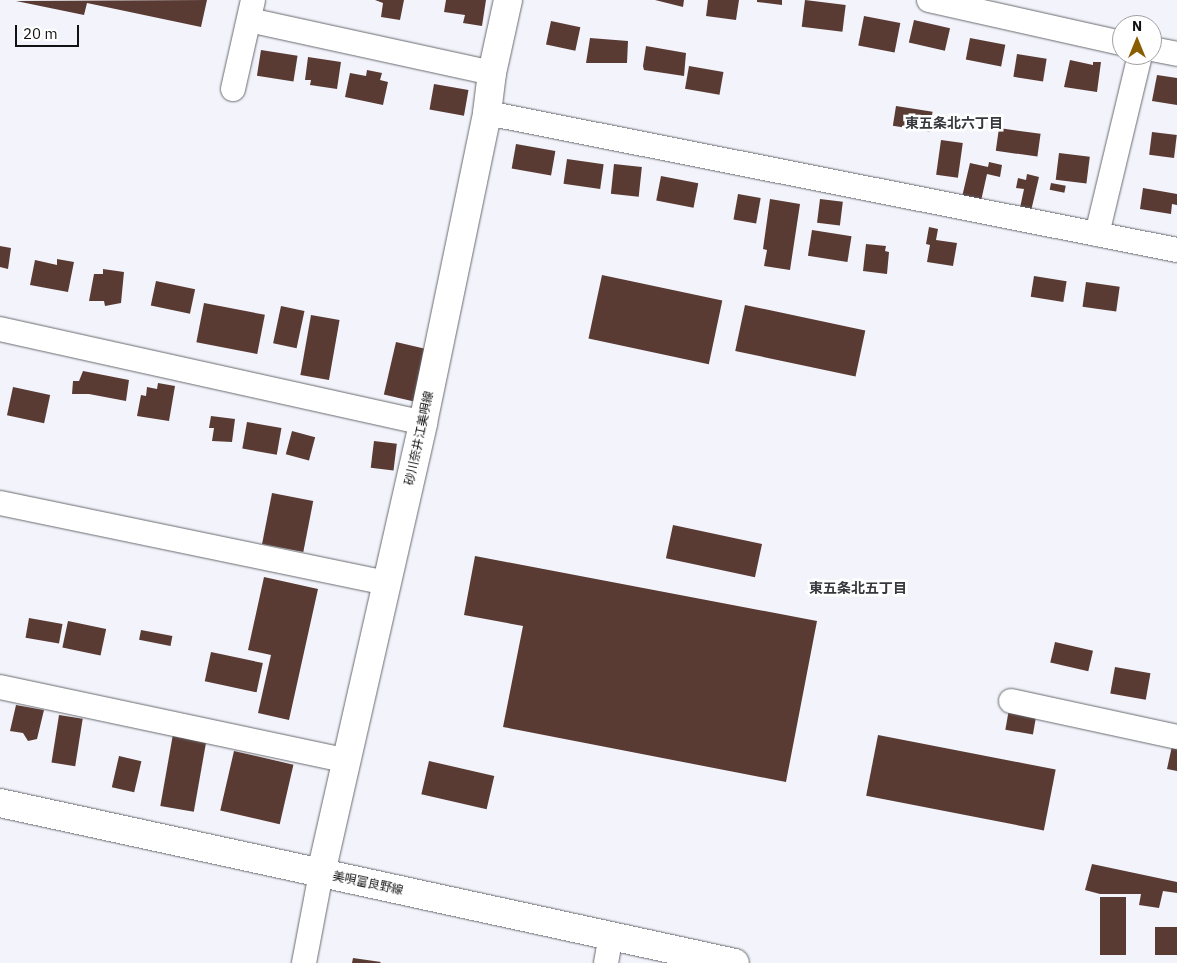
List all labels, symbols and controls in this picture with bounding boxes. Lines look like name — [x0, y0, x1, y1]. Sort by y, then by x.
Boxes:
scale bar — [18, 15, 81, 47]
north arrow — [1112, 15, 1162, 65]
text: N — [1132, 17, 1142, 35]
text: 20 m — [23, 24, 58, 43]
district label: 東五条北六丁目 — [905, 115, 1003, 131]
street label: 砂川奈井江美唄線 — [402, 390, 436, 486]
district label: 東五条北五丁目 — [809, 580, 907, 596]
street label: 美唄富良野線 — [331, 868, 405, 898]

